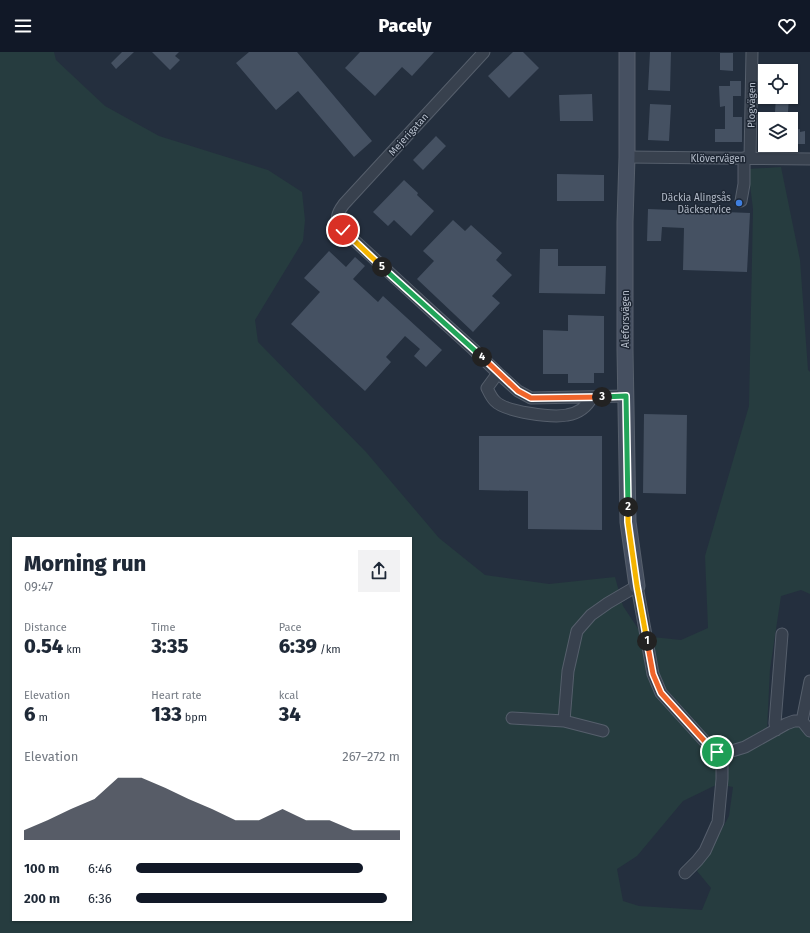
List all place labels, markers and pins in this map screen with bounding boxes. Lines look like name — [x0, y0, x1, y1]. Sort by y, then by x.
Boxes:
place label: Däckia Alingsås Däckservice — [661, 191, 731, 216]
marker: Däckia Alingsås Däckservice — [734, 198, 744, 208]
pin — [326, 213, 360, 247]
pin: 5 — [372, 257, 392, 277]
pin: 4 — [472, 347, 492, 367]
pin: 3 — [592, 387, 612, 407]
pin: 2 — [618, 497, 638, 517]
pin: 1 — [637, 631, 657, 651]
pin — [700, 735, 734, 769]

